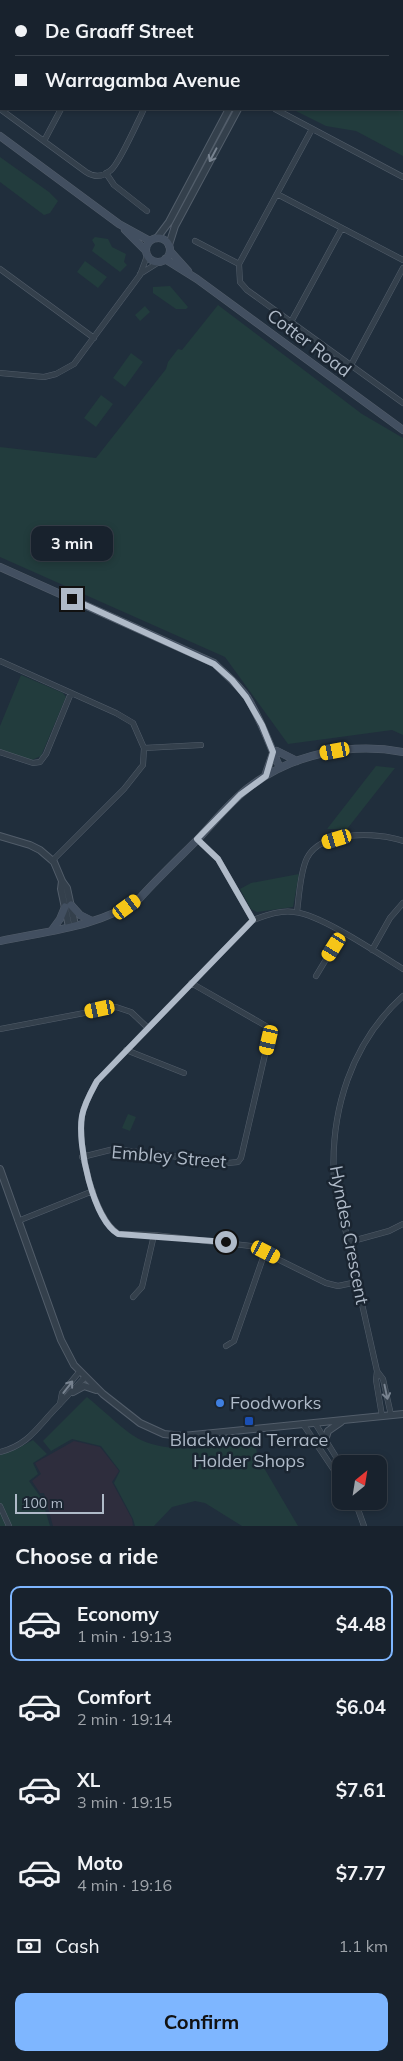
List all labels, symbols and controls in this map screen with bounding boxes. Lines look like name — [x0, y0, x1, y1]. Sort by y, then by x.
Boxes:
text: De Graaff Street — [45, 19, 194, 43]
text: Warragamba Avenue — [45, 68, 240, 92]
one-way arrow — [208, 147, 218, 162]
street label: Cotter Road — [263, 304, 356, 382]
callout: 3 min — [31, 526, 113, 562]
text: 3 min — [51, 533, 93, 553]
route end — [61, 588, 83, 610]
car — [318, 741, 351, 761]
car — [320, 827, 353, 851]
car — [110, 892, 143, 922]
car — [319, 930, 348, 964]
car — [83, 999, 116, 1019]
car — [258, 1024, 279, 1056]
street label: Embley Street — [111, 1140, 227, 1173]
street label: Hyndes Crescent — [325, 1164, 374, 1306]
route start — [215, 1231, 237, 1253]
car — [249, 1239, 282, 1265]
one-way arrow — [62, 1381, 73, 1394]
one-way arrow — [382, 1384, 391, 1400]
place label: Foodworks — [230, 1391, 322, 1414]
marker: Foodworks — [214, 1397, 226, 1409]
marker: Blackwood Terrace Holder Shops — [243, 1415, 255, 1427]
place label: Blackwood Terrace Holder Shops — [170, 1428, 328, 1472]
north arrow — [332, 1455, 388, 1510]
map controls — [332, 1455, 387, 1510]
scale bar — [15, 1491, 104, 1514]
text: 100 m — [22, 1494, 63, 1512]
text: Choose a ride — [15, 1542, 158, 1570]
icon: car — [17, 1601, 62, 1646]
text: Economy — [77, 1602, 159, 1626]
text: $4.48 — [336, 1612, 386, 1636]
text: 1 min · 19:13 — [77, 1626, 172, 1646]
icon: car — [17, 1684, 62, 1729]
text: Comfort — [77, 1685, 151, 1709]
text: $6.04 — [336, 1695, 386, 1719]
text: 2 min · 19:14 — [77, 1709, 172, 1729]
icon: car — [17, 1767, 62, 1812]
text: XL — [77, 1768, 100, 1792]
text: $7.61 — [336, 1778, 386, 1802]
text: 3 min · 19:15 — [77, 1792, 172, 1812]
icon: car — [17, 1850, 62, 1895]
text: Moto — [77, 1851, 123, 1875]
text: $7.77 — [336, 1861, 386, 1885]
text: 4 min · 19:16 — [77, 1875, 172, 1895]
icon: cash — [15, 1932, 43, 1960]
text: Cash — [55, 1934, 100, 1958]
text: 1.1 km — [339, 1936, 388, 1956]
button: Confirm — [15, 1993, 388, 2051]

